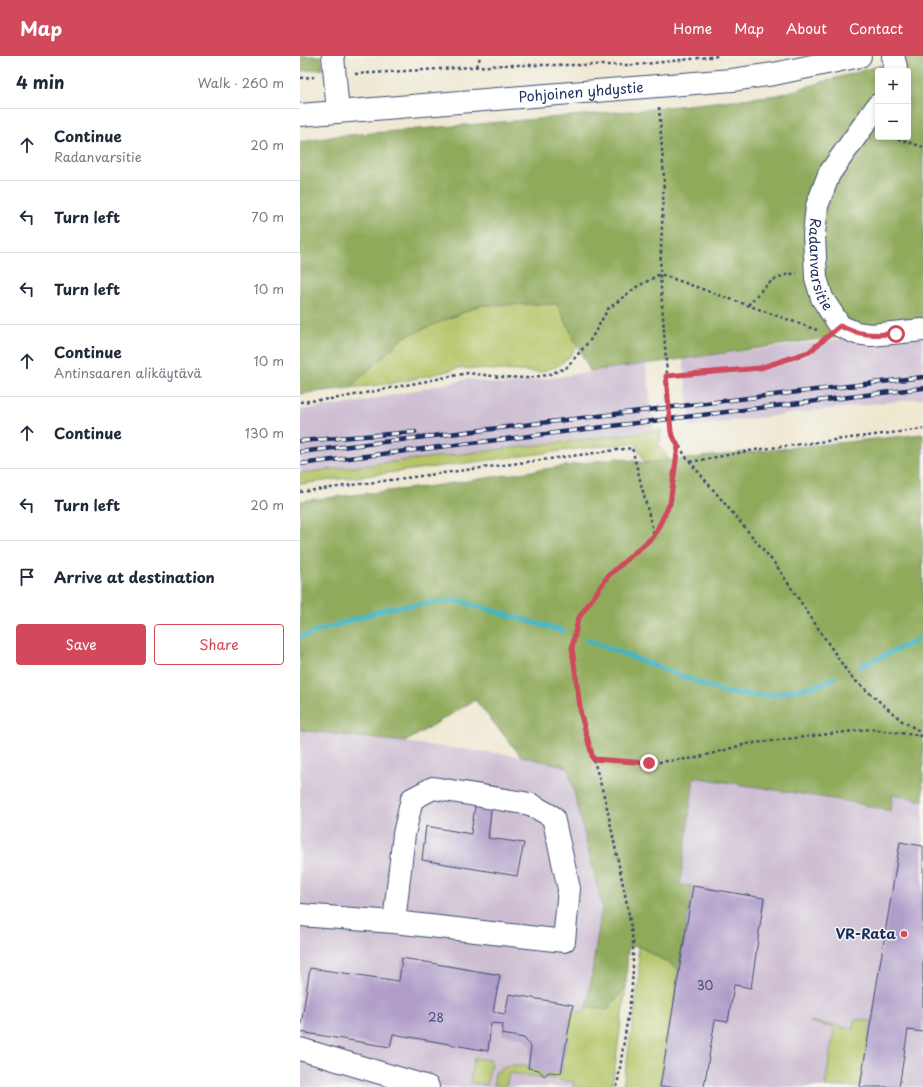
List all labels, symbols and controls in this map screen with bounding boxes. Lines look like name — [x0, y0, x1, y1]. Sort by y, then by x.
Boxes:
text: Map — [20, 14, 62, 42]
text: Home — [673, 18, 712, 39]
text: Map — [734, 18, 764, 39]
text: About — [786, 18, 827, 39]
text: Contact — [849, 18, 903, 39]
map controls — [875, 68, 911, 140]
button: + — [875, 68, 911, 104]
text: 4 min — [16, 69, 64, 95]
text: Walk · 260 m — [198, 73, 284, 92]
street label: Pohjoinen yhdystie — [518, 76, 644, 107]
button: − — [875, 104, 911, 140]
text: Continue — [54, 124, 122, 147]
icon: ahead — [16, 134, 38, 156]
text: 20 m — [250, 135, 284, 154]
text: Radanvarsitie — [54, 147, 142, 166]
text: Turn left — [54, 205, 120, 228]
icon: left — [16, 206, 38, 228]
text: 70 m — [251, 207, 284, 226]
street label: Radanvarsitie — [804, 217, 838, 315]
text: Turn left — [54, 277, 120, 300]
icon: left — [16, 278, 38, 300]
text: 10 m — [254, 279, 284, 298]
route start — [887, 325, 905, 343]
text: Continue — [54, 340, 122, 363]
icon: ahead — [16, 350, 38, 372]
text: 10 m — [254, 351, 284, 370]
text: Antinsaaren alikäytävä — [54, 363, 202, 382]
text: Continue — [54, 421, 122, 444]
icon: ahead — [16, 422, 38, 444]
text: 130 m — [245, 423, 284, 442]
text: Turn left — [54, 493, 120, 516]
icon: left — [16, 494, 38, 516]
text: 20 m — [250, 495, 284, 514]
text: Arrive at destination — [54, 565, 215, 588]
icon: arrive — [16, 566, 38, 588]
button: Save — [16, 624, 146, 665]
button: Share — [154, 624, 284, 665]
route end — [640, 754, 658, 772]
place label: VR-Rata — [835, 923, 896, 944]
marker: VR-Rata — [899, 929, 909, 939]
house number: 30 — [697, 976, 714, 994]
house number: 28 — [428, 1008, 444, 1026]

